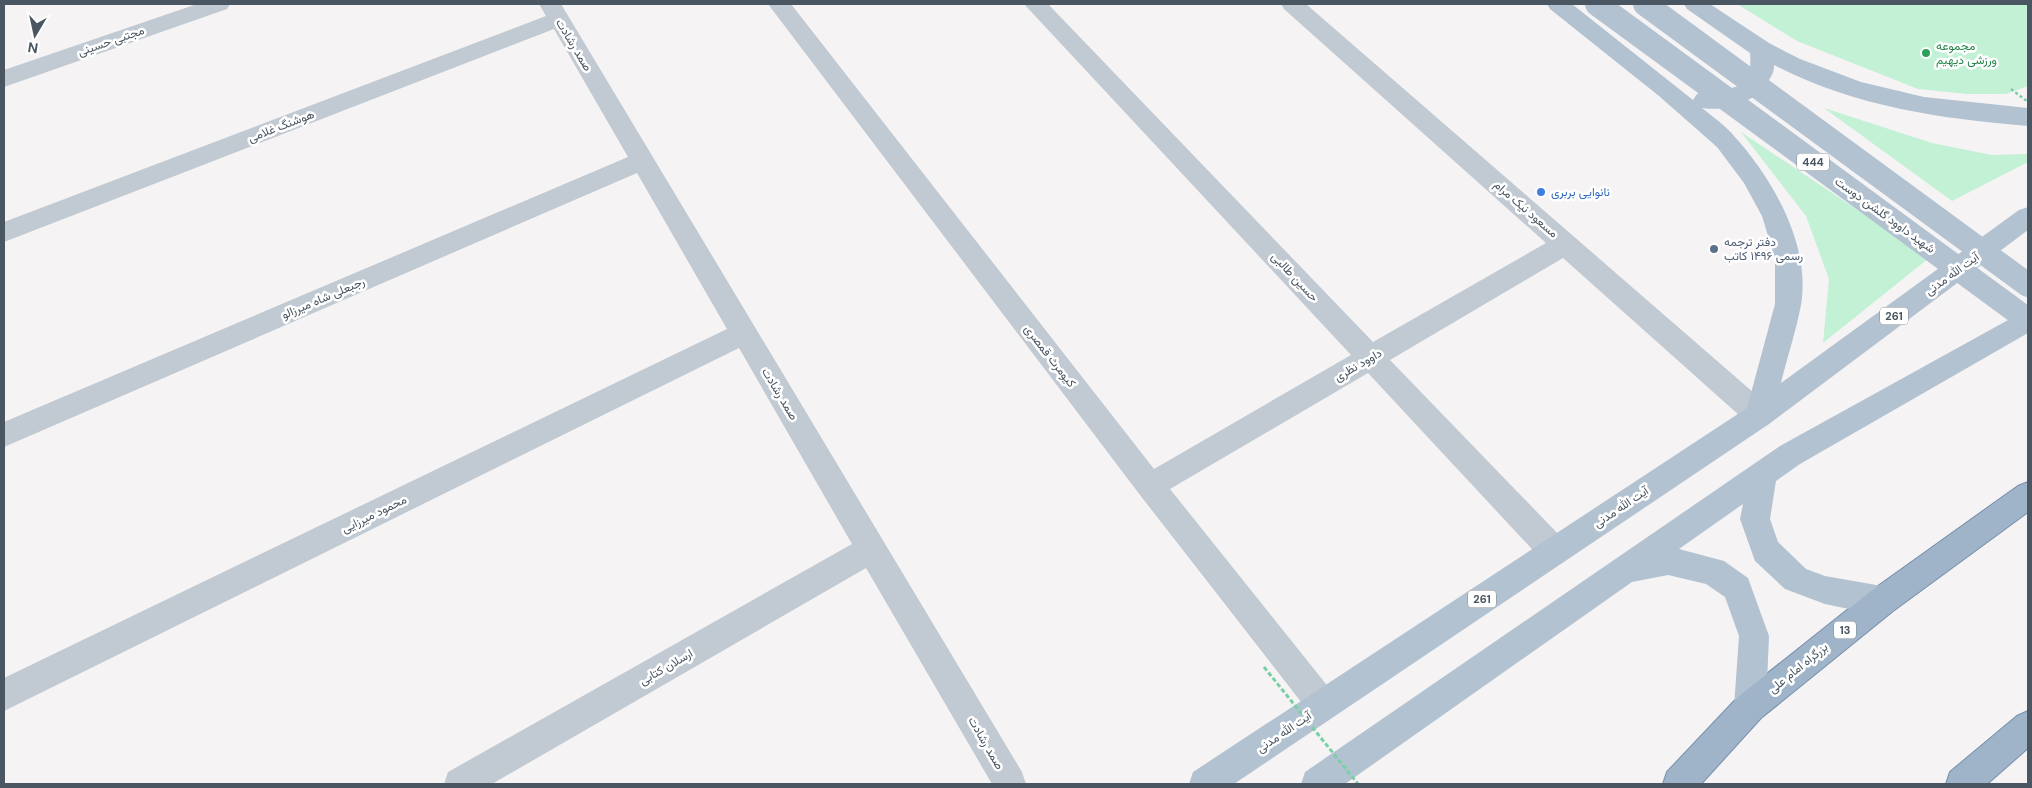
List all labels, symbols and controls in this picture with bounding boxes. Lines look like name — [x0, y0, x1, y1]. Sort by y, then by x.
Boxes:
north arrow — [10, 10, 60, 60]
street label: صمد رشادت — [552, 16, 596, 74]
street label: مجتبی حسینی — [76, 22, 146, 60]
text: N — [27, 38, 39, 58]
place label: مجموعه ورزشی دیهیم — [1936, 38, 1997, 68]
marker: مجموعه ورزشی دیهیم — [1920, 47, 1932, 59]
street label: هوشنگ غلامی — [246, 106, 316, 146]
road number: 444 — [1797, 154, 1829, 170]
street label: شهید داوود گلشن دوست — [1832, 173, 1938, 257]
street label: مسعود نیک مرام — [1491, 177, 1561, 241]
place label: نانوایی بربری — [1551, 184, 1610, 200]
marker: نانوایی بربری — [1535, 186, 1547, 198]
place label: دفتر ترجمه رسمی ۱۴۹۶ کاتب — [1724, 234, 1803, 264]
marker: دفتر ترجمه رسمی ۱۴۹۶ کاتب — [1708, 243, 1720, 255]
street label: آیت الله مدنی — [1922, 248, 1983, 299]
street label: حسین طالبی — [1268, 249, 1322, 305]
street label: رجبعلی شاه میرزالو — [279, 273, 367, 323]
road number: 261 — [1880, 308, 1908, 324]
street label: کیومرث قمصری — [1021, 321, 1079, 391]
street label: داوود نظری — [1331, 345, 1385, 385]
street label: صمد رشادت — [758, 365, 802, 423]
street label: آیت الله مدنی — [1590, 482, 1653, 531]
street label: محمود میرزایی — [339, 491, 409, 537]
road number: 261 — [1468, 590, 1496, 608]
road number: 13 — [1834, 622, 1856, 638]
street label: بزرگراه امام علی — [1765, 639, 1831, 697]
street label: ارسلان کتابی — [636, 645, 696, 689]
street label: آیت الله مدنی — [1253, 707, 1316, 756]
street label: صمد رشادت — [964, 714, 1008, 772]

